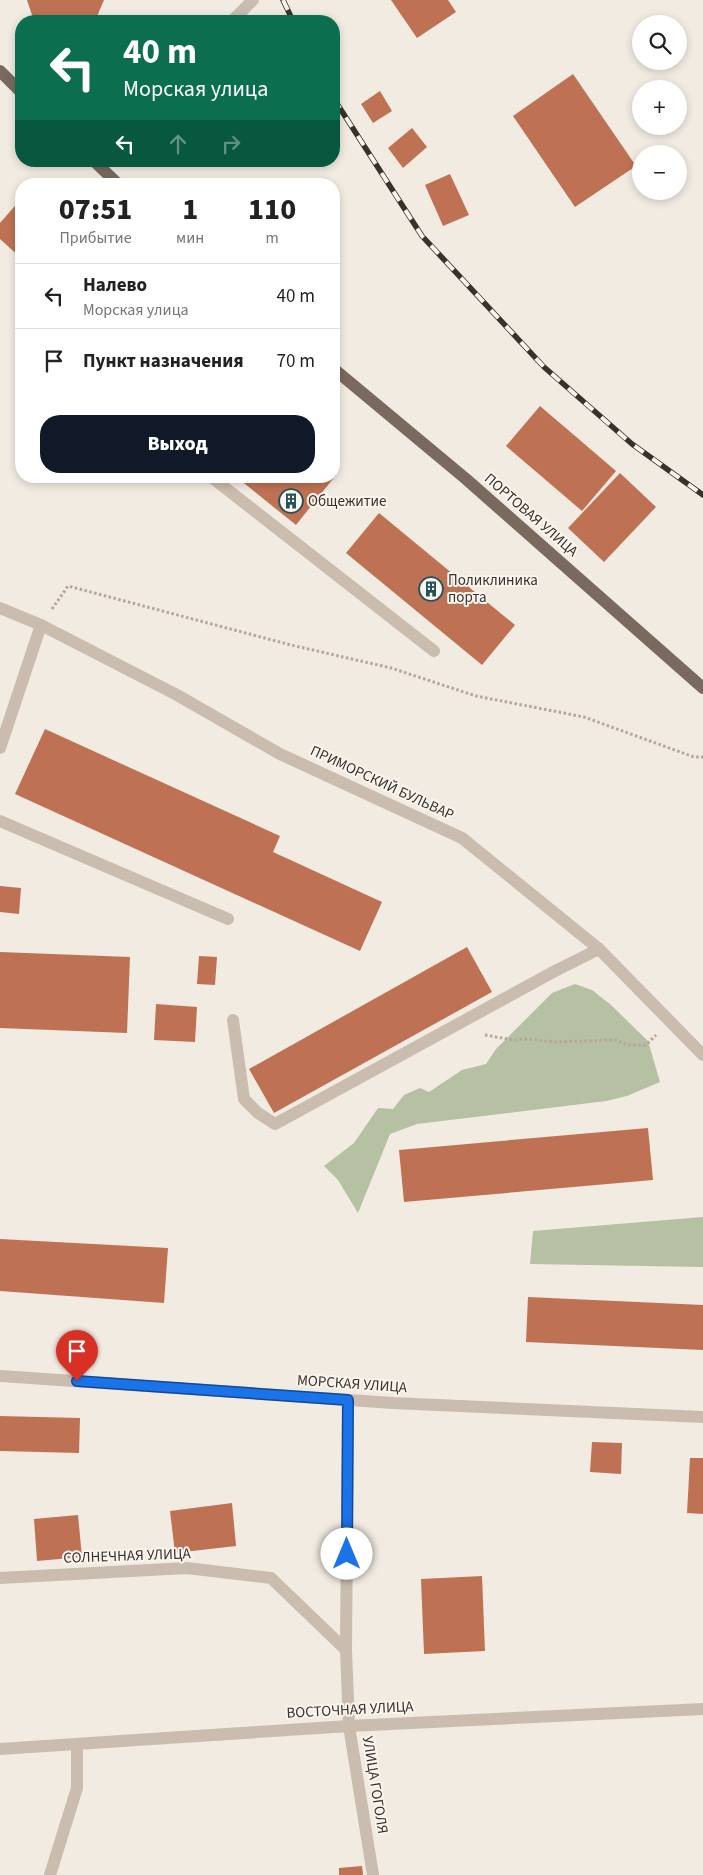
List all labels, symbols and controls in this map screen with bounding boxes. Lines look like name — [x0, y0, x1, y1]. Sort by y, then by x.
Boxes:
map controls — [632, 15, 687, 200]
button: search — [632, 15, 687, 70]
text: 40 m — [123, 27, 197, 77]
icon: left — [40, 35, 105, 100]
text: Морская улица — [123, 73, 268, 105]
button: + — [632, 80, 687, 135]
icon: left — [111, 130, 139, 158]
icon: ahead — [164, 130, 192, 158]
icon: right — [217, 130, 245, 158]
button: − — [632, 145, 687, 200]
text: 07:51 — [59, 188, 132, 231]
text: 1 — [182, 188, 198, 231]
text: 110 — [248, 188, 296, 231]
text: Прибытие — [60, 227, 132, 249]
text: мин — [176, 227, 204, 249]
text: m — [265, 227, 279, 249]
text: Налево — [83, 272, 147, 299]
icon: left — [40, 282, 68, 310]
text: 40 m — [277, 283, 315, 310]
text: Морская улица — [83, 299, 189, 321]
icon: arrive — [40, 347, 68, 375]
text: Пункт назначения — [83, 348, 244, 375]
text: 70 m — [277, 348, 315, 375]
button: Выход — [40, 415, 315, 473]
street label: ПОРТОВАЯ УЛИЦА — [480, 468, 583, 562]
building icon: Общежитие — [278, 488, 304, 514]
place label: Общежитие — [308, 491, 387, 512]
place label: Поликлиника порта — [448, 570, 538, 608]
building icon: Поликлиника порта — [418, 576, 444, 602]
street label: ПРИМОРСКИЙ БУЛЬВАР — [307, 740, 457, 826]
pin — [56, 1330, 98, 1381]
icon: arrive — [63, 1337, 91, 1365]
street label: МОРСКАЯ УЛИЦА — [296, 1370, 409, 1398]
position arrow — [320, 1527, 372, 1579]
street label: СОЛНЕЧНАЯ УЛИЦА — [63, 1543, 192, 1569]
street label: ВОСТОЧНАЯ УЛИЦА — [286, 1696, 415, 1724]
street label: УЛИЦА ГОГОЛЯ — [357, 1735, 393, 1835]

